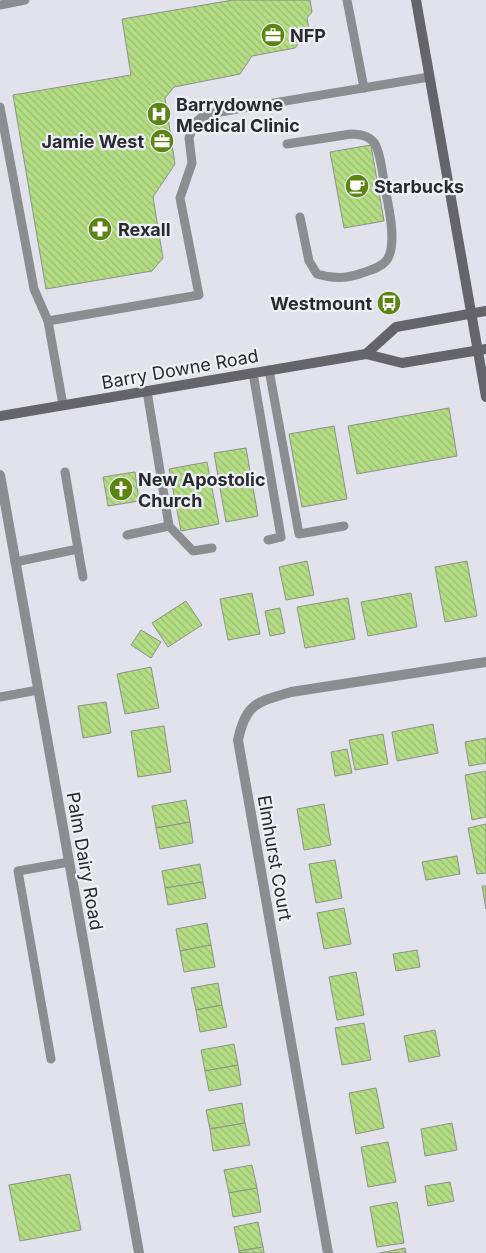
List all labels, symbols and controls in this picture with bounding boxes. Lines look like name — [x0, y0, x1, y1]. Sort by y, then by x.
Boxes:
office icon: NFP — [260, 22, 286, 48]
place label: NFP — [290, 25, 326, 46]
place label: Barrydowne Medical Clinic — [176, 94, 300, 136]
hospital icon: Barrydowne Medical Clinic — [146, 101, 172, 127]
office icon: Jamie West — [149, 128, 175, 154]
place label: Jamie West — [42, 131, 144, 152]
cafe icon: Starbucks — [344, 173, 370, 199]
place label: Starbucks — [374, 176, 464, 197]
pharmacy icon: Rexall — [87, 216, 113, 242]
place label: Rexall — [118, 219, 171, 240]
bus stop icon: Westmount — [376, 290, 402, 316]
place label: Westmount — [270, 293, 372, 314]
street label: Barry Downe Road — [100, 345, 260, 393]
place label: New Apostolic Church — [138, 469, 265, 511]
church icon: New Apostolic Church — [108, 476, 134, 502]
street label: Palm Dairy Road — [63, 790, 107, 932]
street label: Elmhurst Court — [254, 794, 296, 922]

